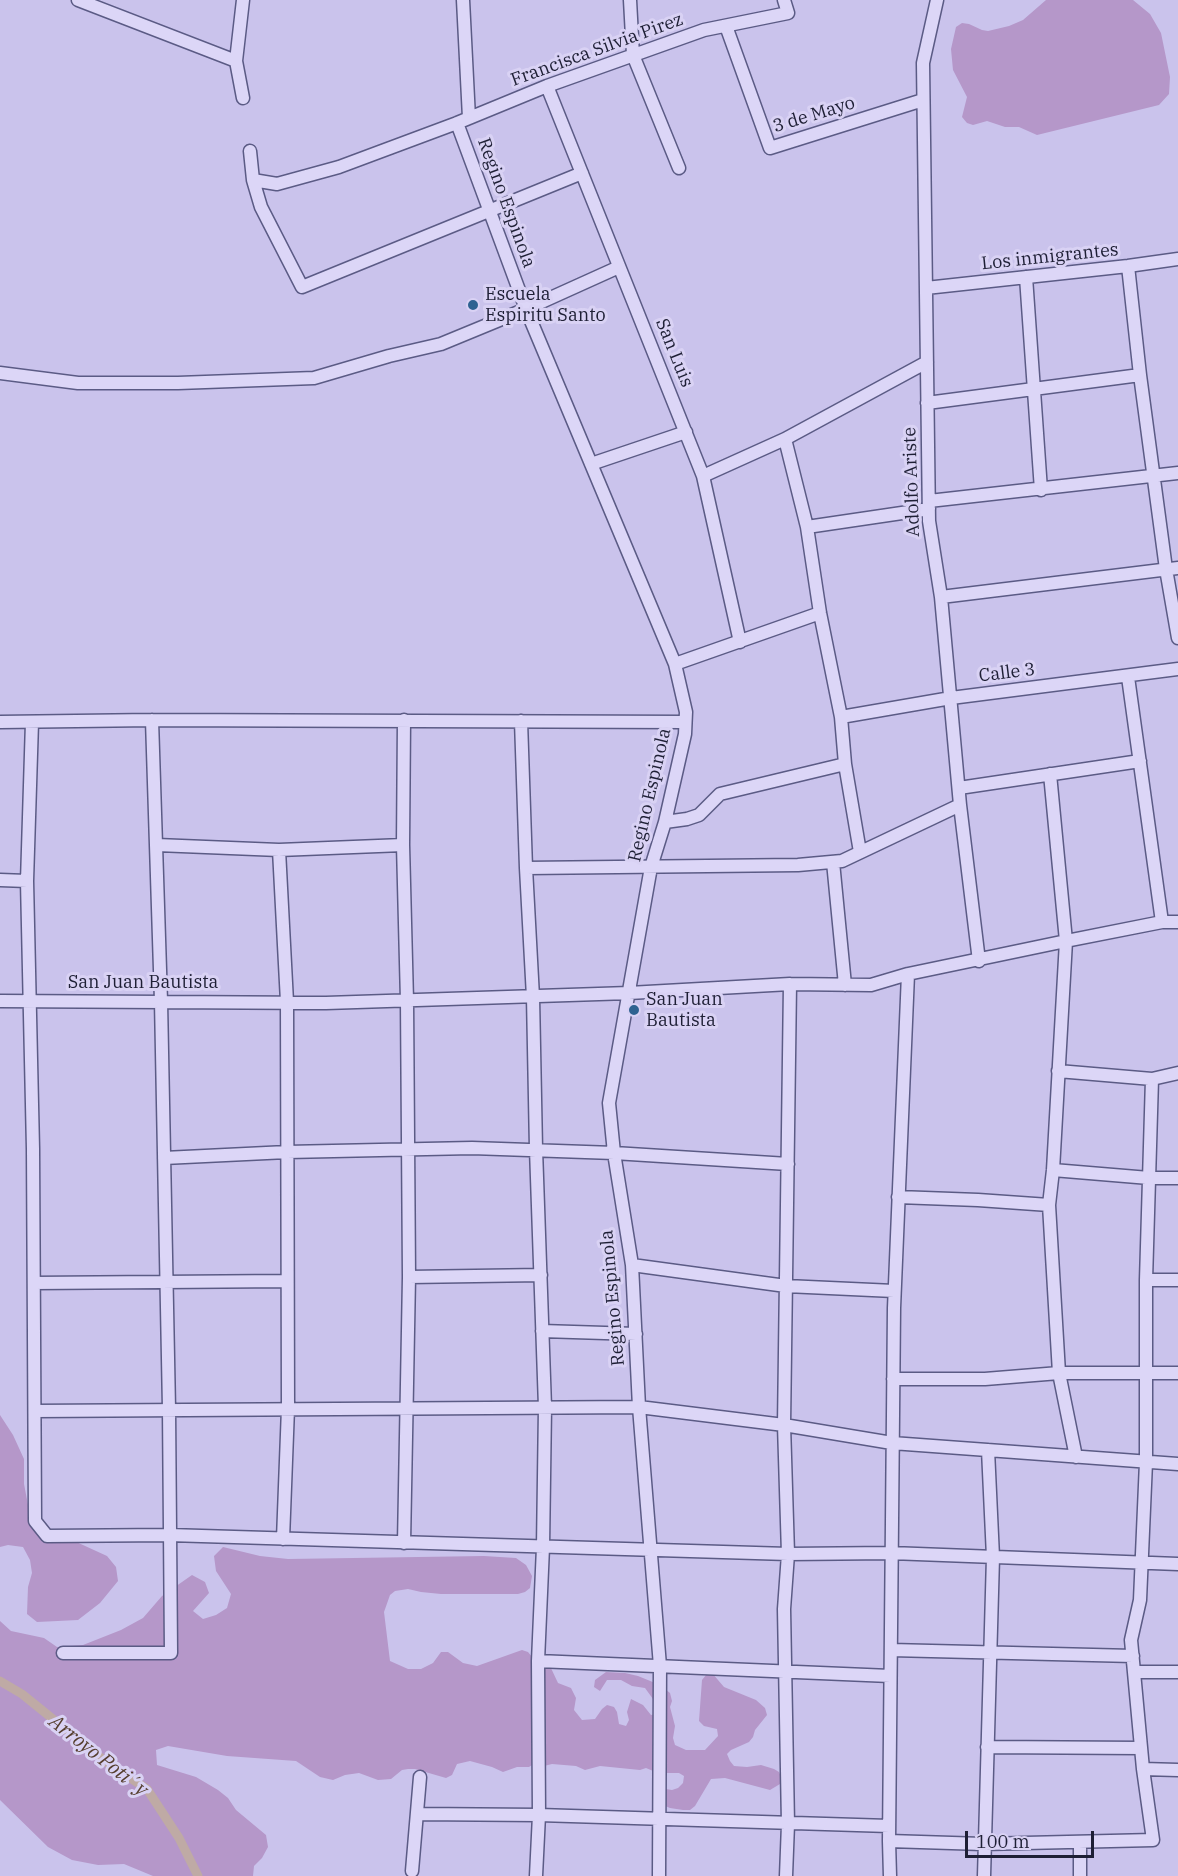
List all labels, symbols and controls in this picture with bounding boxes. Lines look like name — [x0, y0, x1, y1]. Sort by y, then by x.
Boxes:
street label: Francisca Silvia Pirez — [508, 9, 686, 91]
street label: 3 de Mayo — [770, 92, 858, 138]
street label: Regino Espinola — [472, 135, 540, 271]
street label: Los inmigrantes — [980, 239, 1120, 275]
place label: Escuela Espiritu Santo — [485, 284, 606, 326]
marker: Escuela Espiritu Santo — [466, 298, 480, 312]
street label: San Luis — [650, 315, 698, 391]
street label: Adolfo Ariste — [899, 427, 925, 537]
street label: Calle 3 — [978, 659, 1036, 687]
street label: Regino Espinola — [624, 726, 676, 864]
street label: San Juan Bautista — [68, 972, 218, 994]
place label: San Juan Bautista — [646, 989, 723, 1032]
marker: San Juan Bautista — [627, 1003, 641, 1017]
street label: Regino Espinola — [596, 1229, 630, 1367]
water label: Arroyo Poti´y — [44, 1710, 152, 1802]
scale bar — [968, 1819, 1097, 1857]
text: 100 m — [976, 1830, 1030, 1853]

